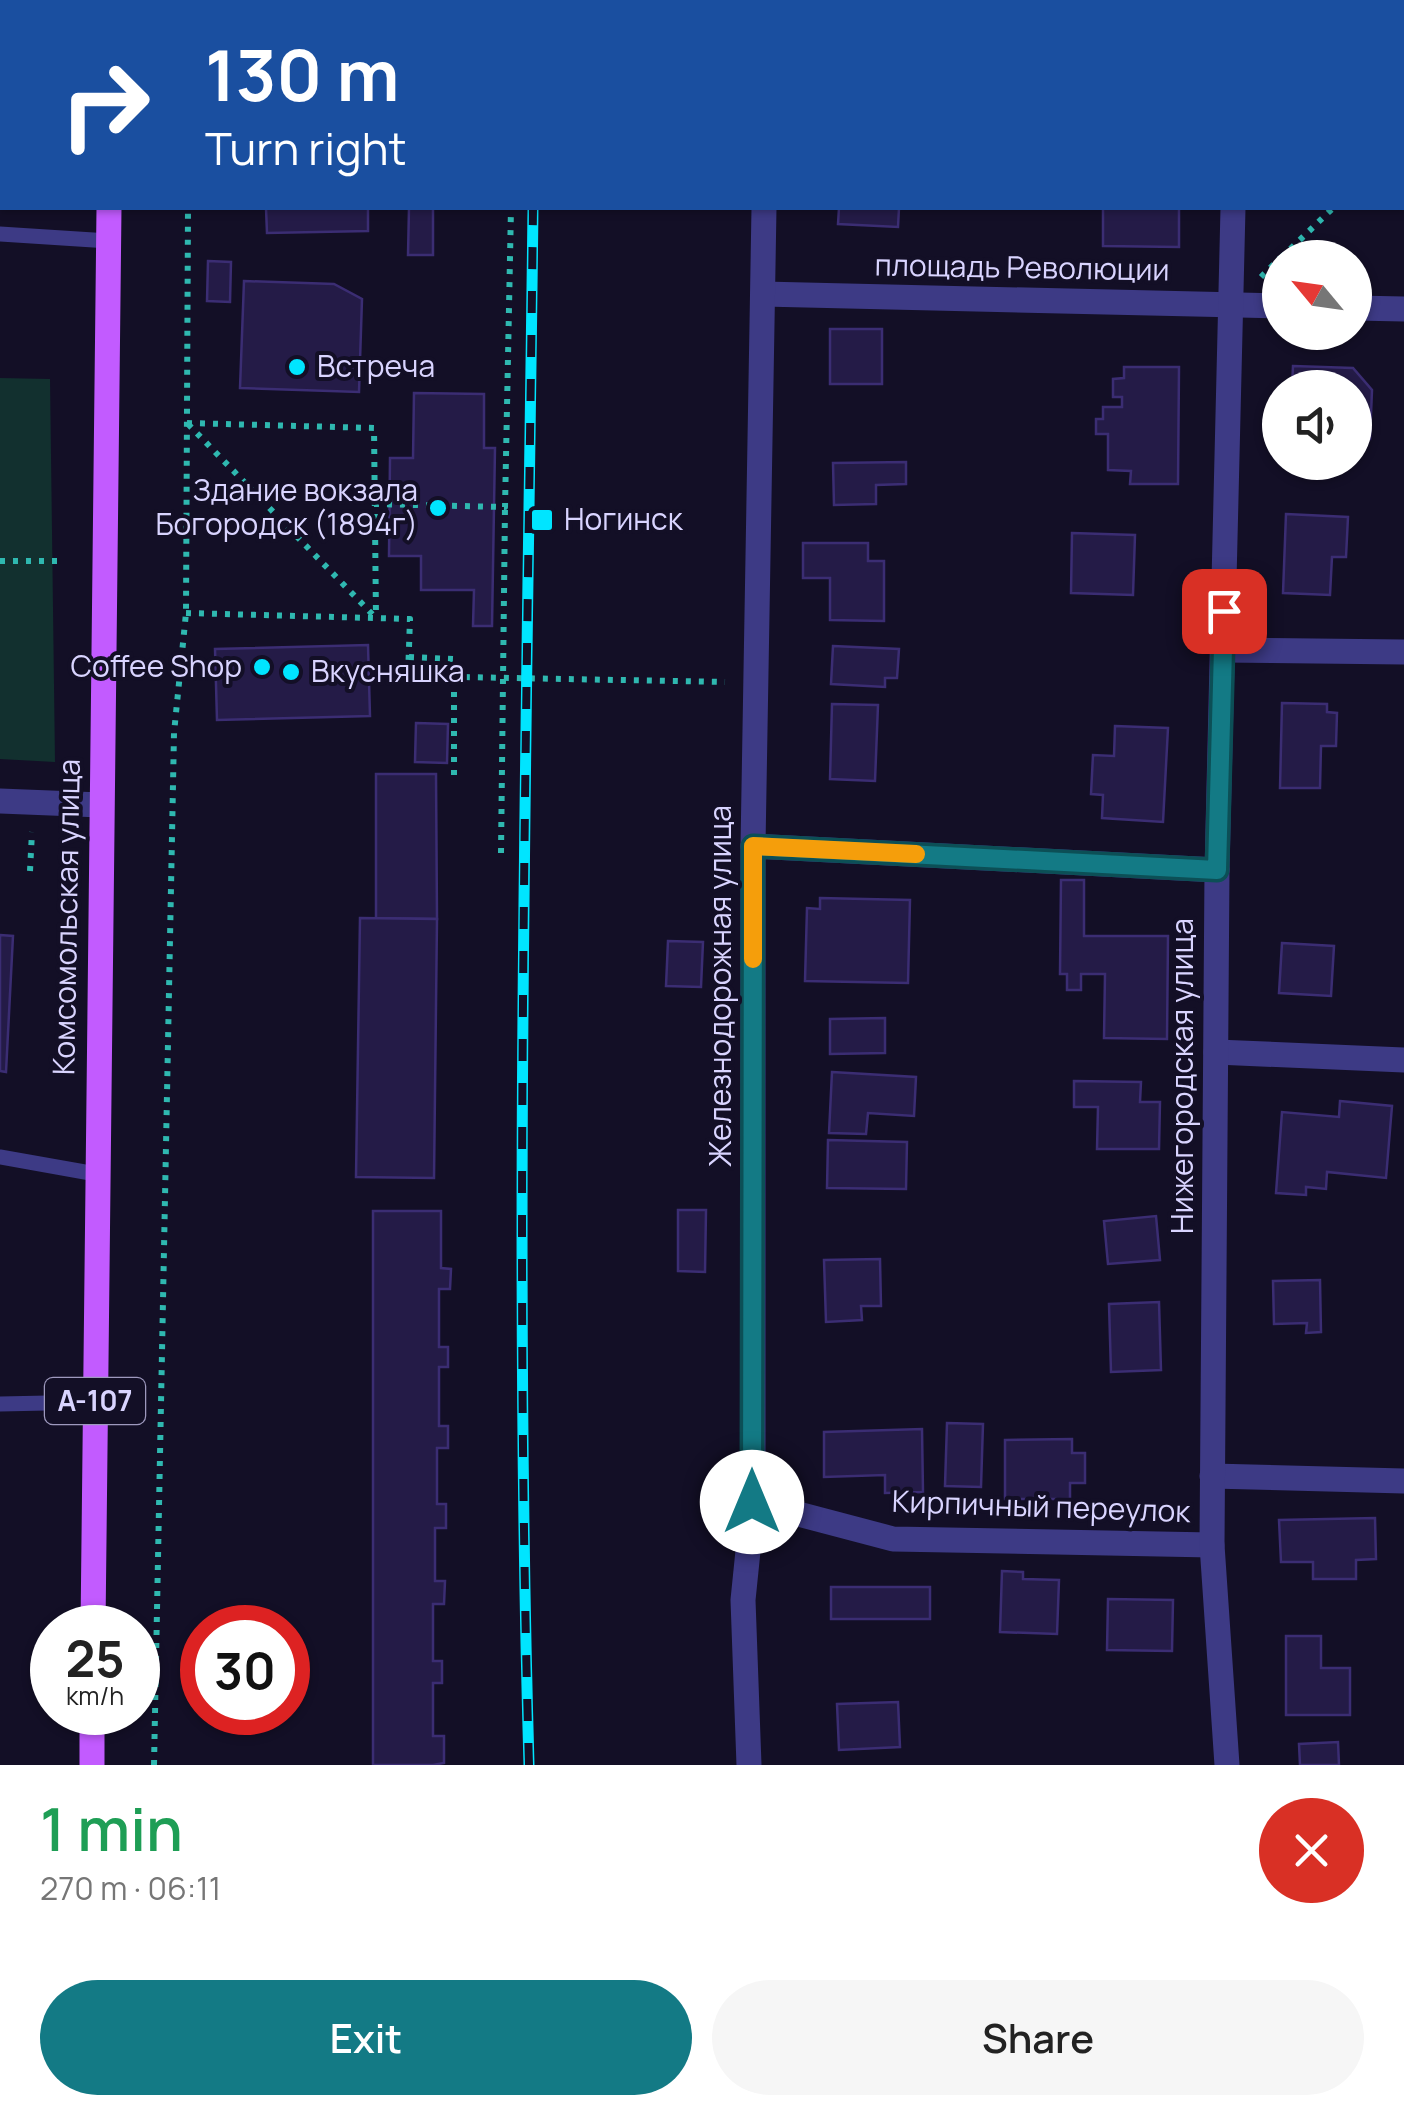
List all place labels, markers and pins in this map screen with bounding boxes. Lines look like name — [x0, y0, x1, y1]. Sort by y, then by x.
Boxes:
place label: Встреча — [317, 345, 435, 386]
marker: Встреча — [286, 356, 308, 378]
place label: Здание вокзала Богородск (1894г) — [155, 469, 418, 544]
marker: Здание вокзала Богородск (1894г) — [427, 497, 449, 519]
place label: Ногинск — [564, 498, 684, 539]
marker: Ногинск — [529, 507, 555, 533]
pin — [1182, 569, 1267, 654]
place label: Coffee Shop — [71, 645, 242, 686]
place label: Вкусняшка — [311, 650, 465, 691]
marker: Coffee Shop — [251, 656, 273, 678]
marker: Вкусняшка — [280, 661, 302, 683]

